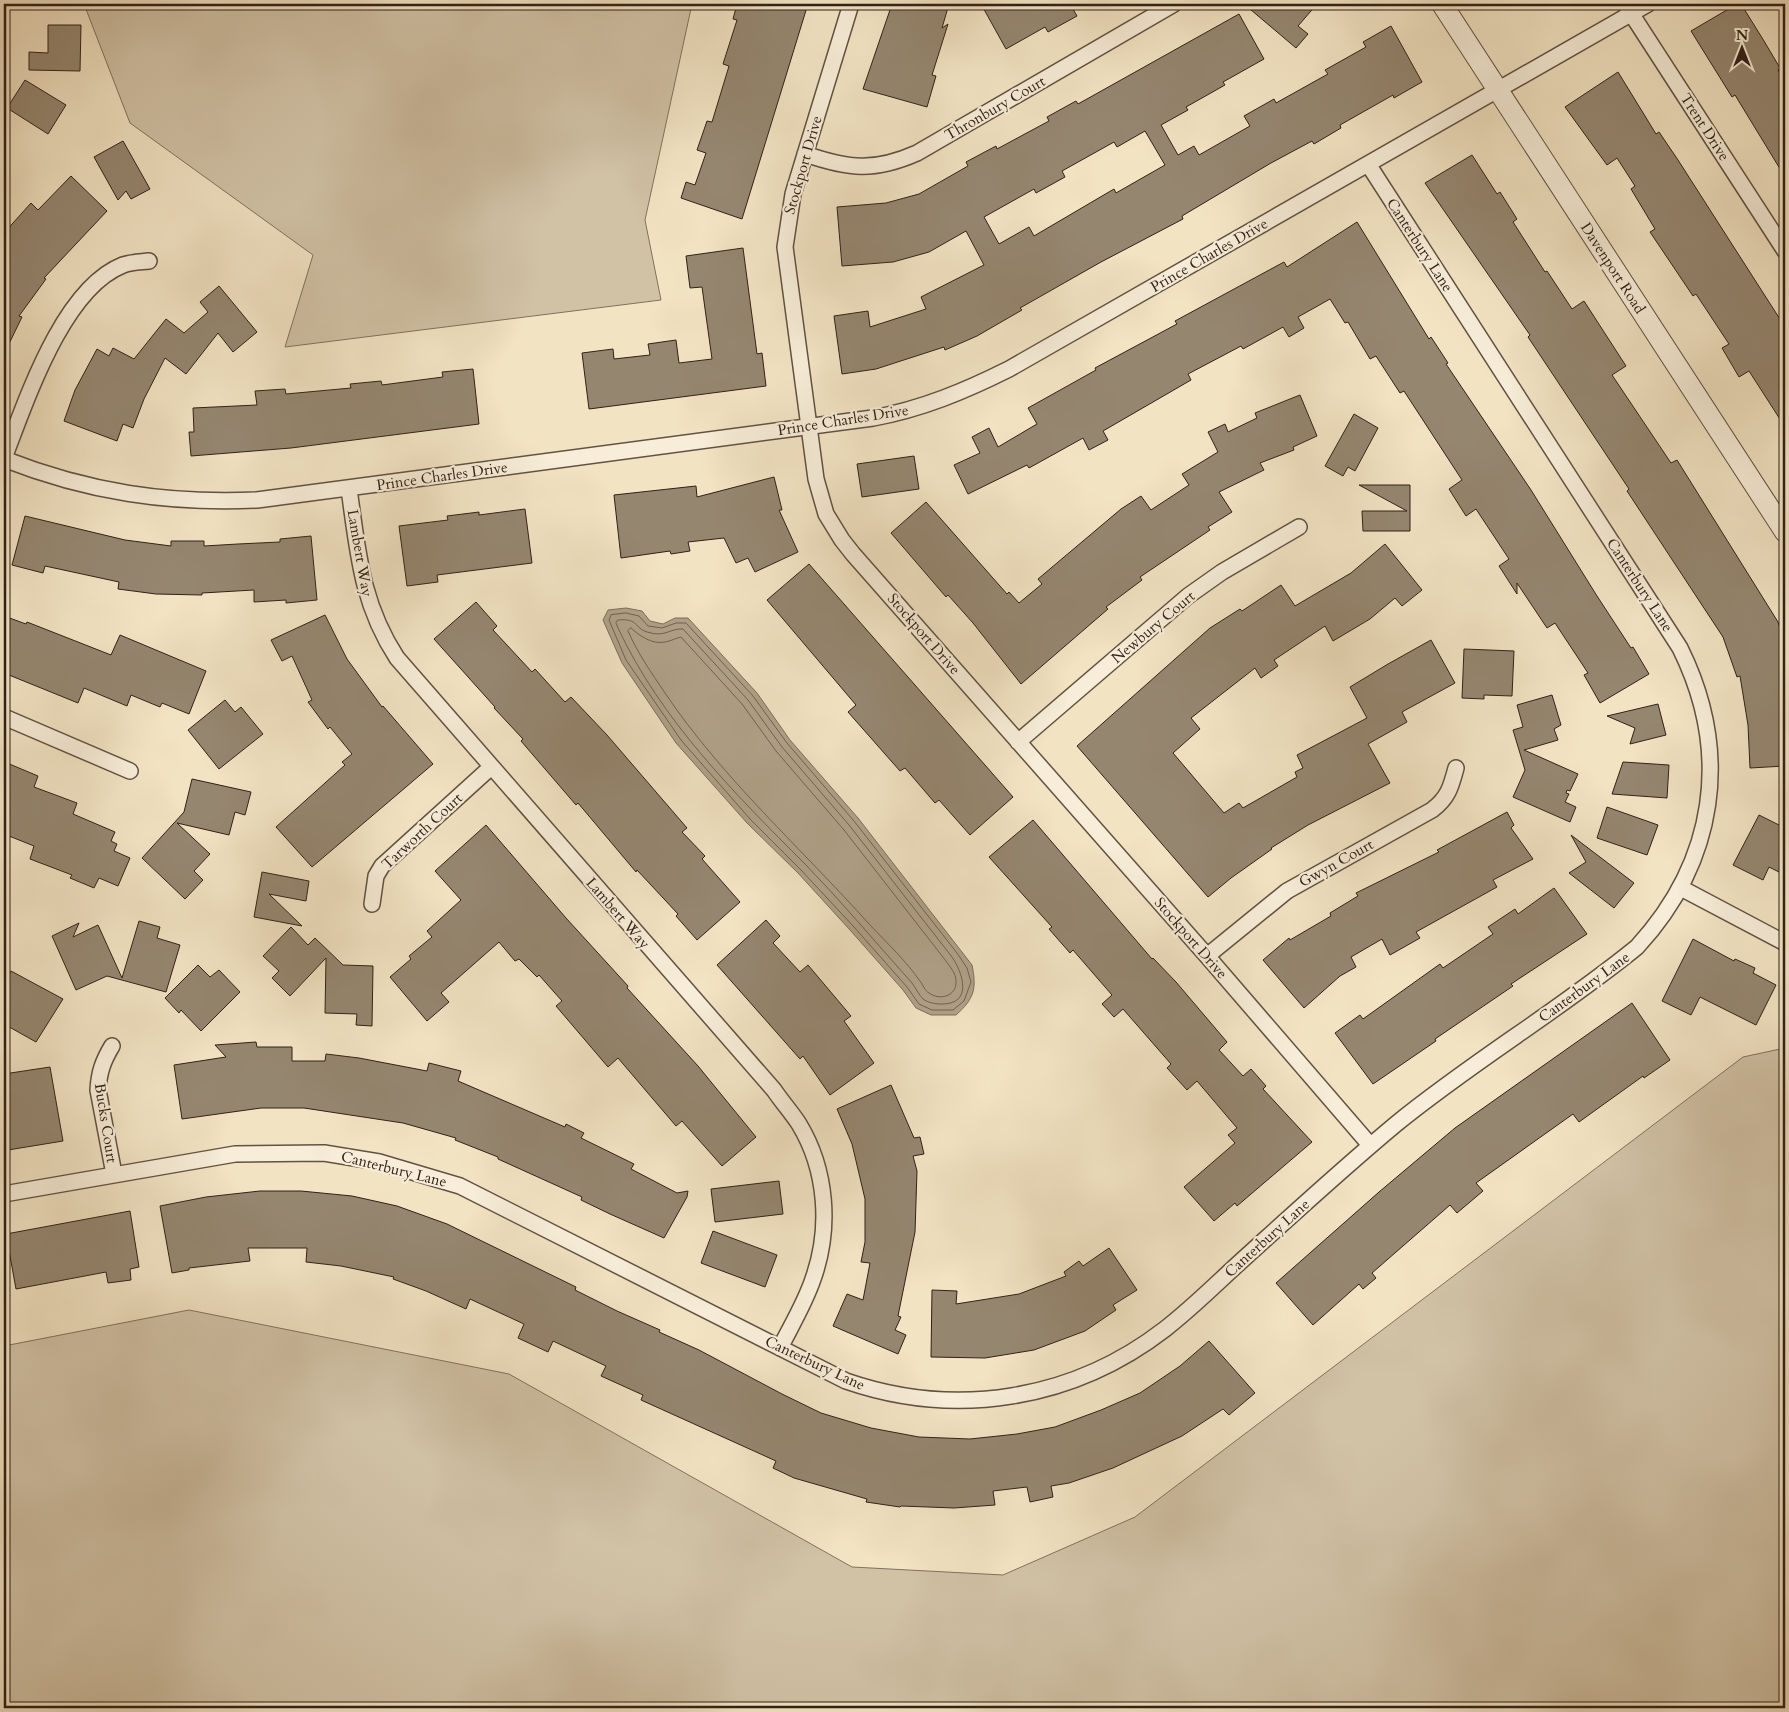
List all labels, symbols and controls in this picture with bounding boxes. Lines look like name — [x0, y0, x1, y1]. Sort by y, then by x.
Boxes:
north arrow — [1716, 22, 1766, 72]
text: N — [1736, 26, 1748, 45]
street label: Thronbury Court — [941, 71, 1049, 145]
street label: Trent Drive — [1676, 89, 1734, 165]
street label: Stockport Drive — [779, 113, 827, 217]
street label: Canterbury Lane — [1382, 194, 1458, 296]
street label: Prince Charles Drive — [1147, 213, 1271, 297]
street label: Davenport Road — [1576, 219, 1650, 317]
street label: Prince Charles Drive — [776, 400, 910, 440]
street label: Prince Charles Drive — [375, 457, 509, 495]
street label: Lambert Way — [342, 508, 378, 598]
street label: Canterbury Lane — [1602, 534, 1678, 636]
street label: Newbury Court — [1107, 586, 1199, 668]
street label: Stockport Drive — [883, 589, 965, 679]
street label: Tarworth Court — [377, 788, 467, 874]
street label: Gwyn Court — [1295, 834, 1377, 892]
street label: Lambert Way — [581, 873, 655, 953]
street label: Stockport Drive — [1150, 893, 1232, 983]
street label: Canterbury Lane — [1534, 947, 1634, 1027]
street label: Bucks Court — [90, 1082, 122, 1165]
street label: Canterbury Lane — [339, 1146, 449, 1192]
street label: Canterbury Lane — [1220, 1194, 1314, 1282]
street label: Canterbury Lane — [762, 1331, 868, 1395]

